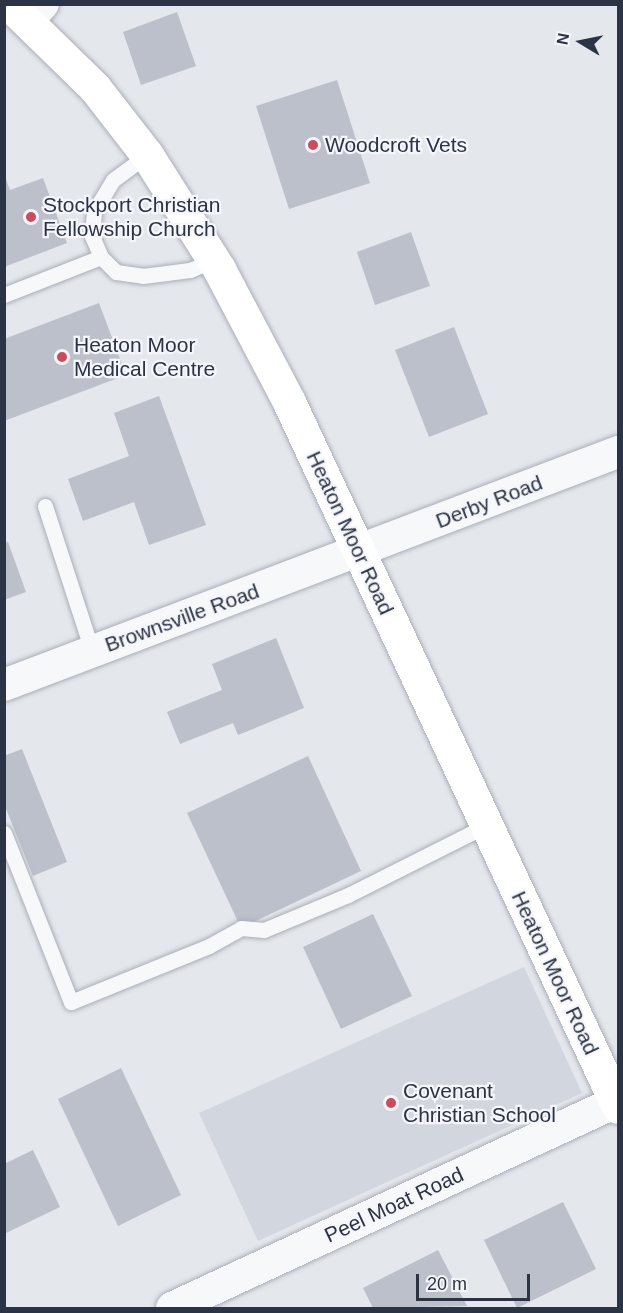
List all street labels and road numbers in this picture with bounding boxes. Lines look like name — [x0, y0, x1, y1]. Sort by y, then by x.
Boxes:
street label: Heaton Moor Road — [301, 447, 399, 619]
street label: Derby Road — [432, 470, 546, 534]
street label: Brownsville Road — [101, 578, 263, 658]
street label: Heaton Moor Road — [506, 887, 604, 1059]
street label: Peel Moat Road — [320, 1162, 468, 1248]

